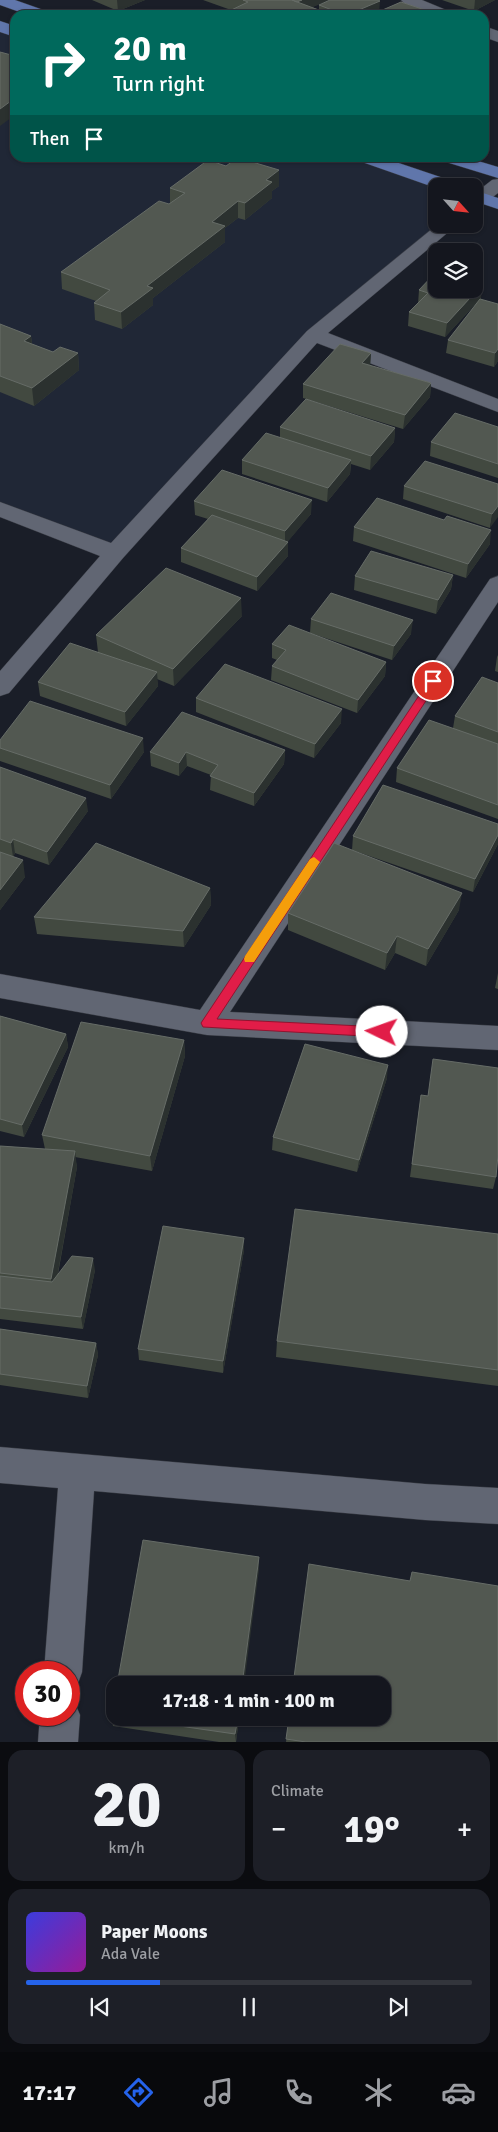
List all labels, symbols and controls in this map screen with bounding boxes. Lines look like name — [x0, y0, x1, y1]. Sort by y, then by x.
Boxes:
text: 20 m — [113, 27, 187, 70]
icon: right — [30, 30, 95, 95]
text: Turn right — [113, 70, 205, 97]
icon: arrive — [80, 125, 108, 153]
text: Then — [30, 127, 70, 151]
north arrow — [428, 178, 482, 232]
map controls — [428, 178, 483, 298]
button: layers — [428, 243, 483, 298]
pin — [412, 660, 454, 702]
icon: arrive — [419, 667, 447, 695]
position arrow — [355, 1005, 407, 1057]
speed limit sign: 30 — [15, 1661, 80, 1726]
text: 17:18 · 1 min · 100 m — [162, 1689, 335, 1713]
text: 20 — [91, 1765, 162, 1845]
text: Climate — [271, 1781, 324, 1801]
text: 19° — [343, 1806, 400, 1853]
text: − — [271, 1812, 286, 1846]
text: + — [457, 1812, 472, 1846]
text: km/h — [108, 1838, 145, 1858]
text: Paper Moons — [101, 1920, 207, 1944]
text: Ada Vale — [101, 1944, 160, 1964]
icon: previous — [86, 1993, 114, 2021]
icon: pause — [235, 1993, 263, 2021]
icon: next — [384, 1993, 412, 2021]
icon: directions — [121, 2075, 156, 2110]
icon: music — [201, 2075, 236, 2110]
icon: phone — [281, 2075, 316, 2110]
icon: climate — [361, 2075, 396, 2110]
icon: car — [441, 2075, 476, 2110]
text: 17:17 — [22, 2079, 76, 2106]

